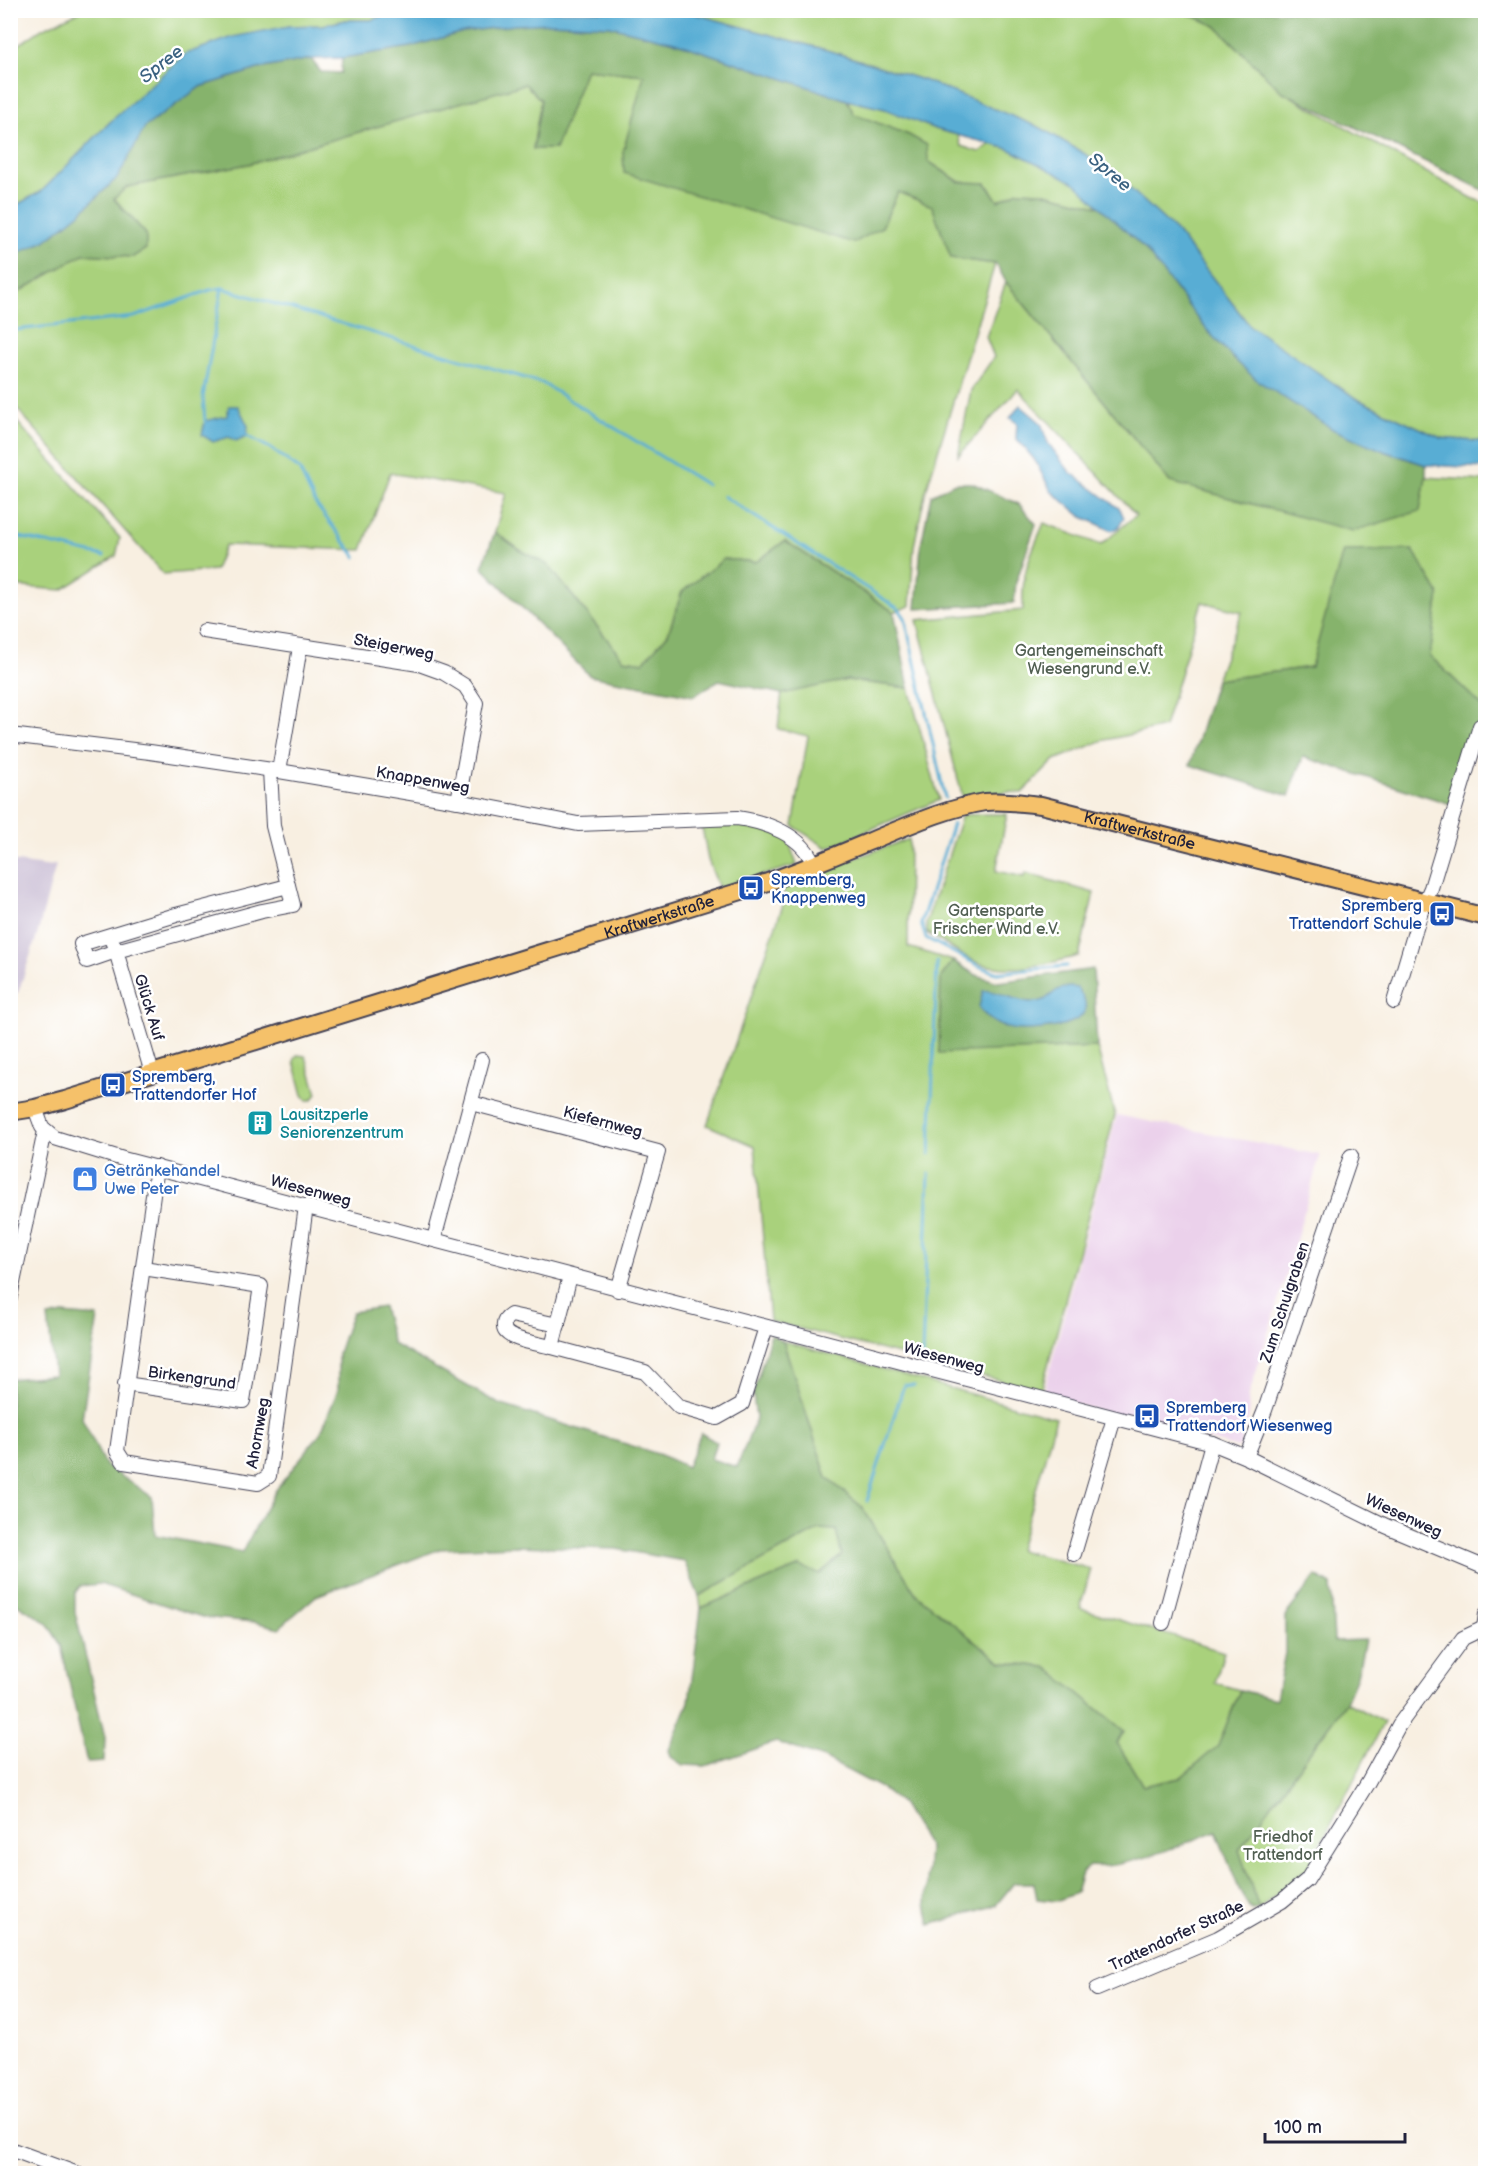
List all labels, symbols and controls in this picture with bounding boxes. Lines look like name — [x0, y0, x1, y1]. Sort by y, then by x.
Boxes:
water label: Spree — [135, 41, 187, 88]
water label: Spree — [1084, 148, 1135, 196]
street label: Steigerweg — [352, 630, 435, 665]
park label: Gartengemeinschaft Wiesengrund e.V. — [1015, 642, 1163, 679]
street label: Knappenweg — [374, 763, 471, 798]
street label: Kraftwerkstraße — [1082, 808, 1198, 855]
place label: Spremberg, Knappenweg — [771, 871, 866, 908]
bus stop icon: Spremberg, Knappenweg — [736, 873, 766, 903]
street label: Kraftwerkstraße — [602, 892, 717, 944]
place label: Spremberg Trattendorf Schule — [1289, 897, 1423, 934]
bus stop icon: Spremberg Trattendorf Schule — [1427, 899, 1457, 929]
park label: Gartensparte Frischer Wind e.V. — [933, 902, 1059, 939]
street label: Glück Auf — [129, 972, 168, 1043]
place label: Spremberg, Trattendorfer Hof — [132, 1068, 257, 1105]
bus stop icon: Spremberg, Trattendorfer Hof — [98, 1070, 128, 1100]
street label: Kiefernweg — [561, 1103, 644, 1142]
place label: Lausitzperle Seniorenzentrum — [280, 1106, 404, 1143]
building icon: Lausitzperle Seniorenzentrum — [245, 1108, 275, 1138]
place label: Getränkehandel Uwe Peter — [104, 1162, 220, 1199]
shop icon: Getränkehandel Uwe Peter — [70, 1164, 100, 1194]
street label: Wiesenweg — [268, 1172, 353, 1211]
street label: Zum Schulgraben — [1257, 1240, 1314, 1366]
street label: Wiesenweg — [901, 1339, 986, 1378]
street label: Birkengrund — [147, 1363, 237, 1394]
street label: Ahornweg — [243, 1396, 274, 1470]
place label: Spremberg Trattendorf Wiesenweg — [1166, 1399, 1333, 1436]
bus stop icon: Spremberg Trattendorf Wiesenweg — [1132, 1401, 1162, 1431]
street label: Wiesenweg — [1362, 1490, 1445, 1542]
park label: Friedhof Trattendorf — [1243, 1828, 1323, 1865]
street label: Trattendorfer Straße — [1106, 1897, 1247, 1976]
scale bar — [1265, 2106, 1404, 2144]
text: 100 m — [1274, 2117, 1322, 2138]

